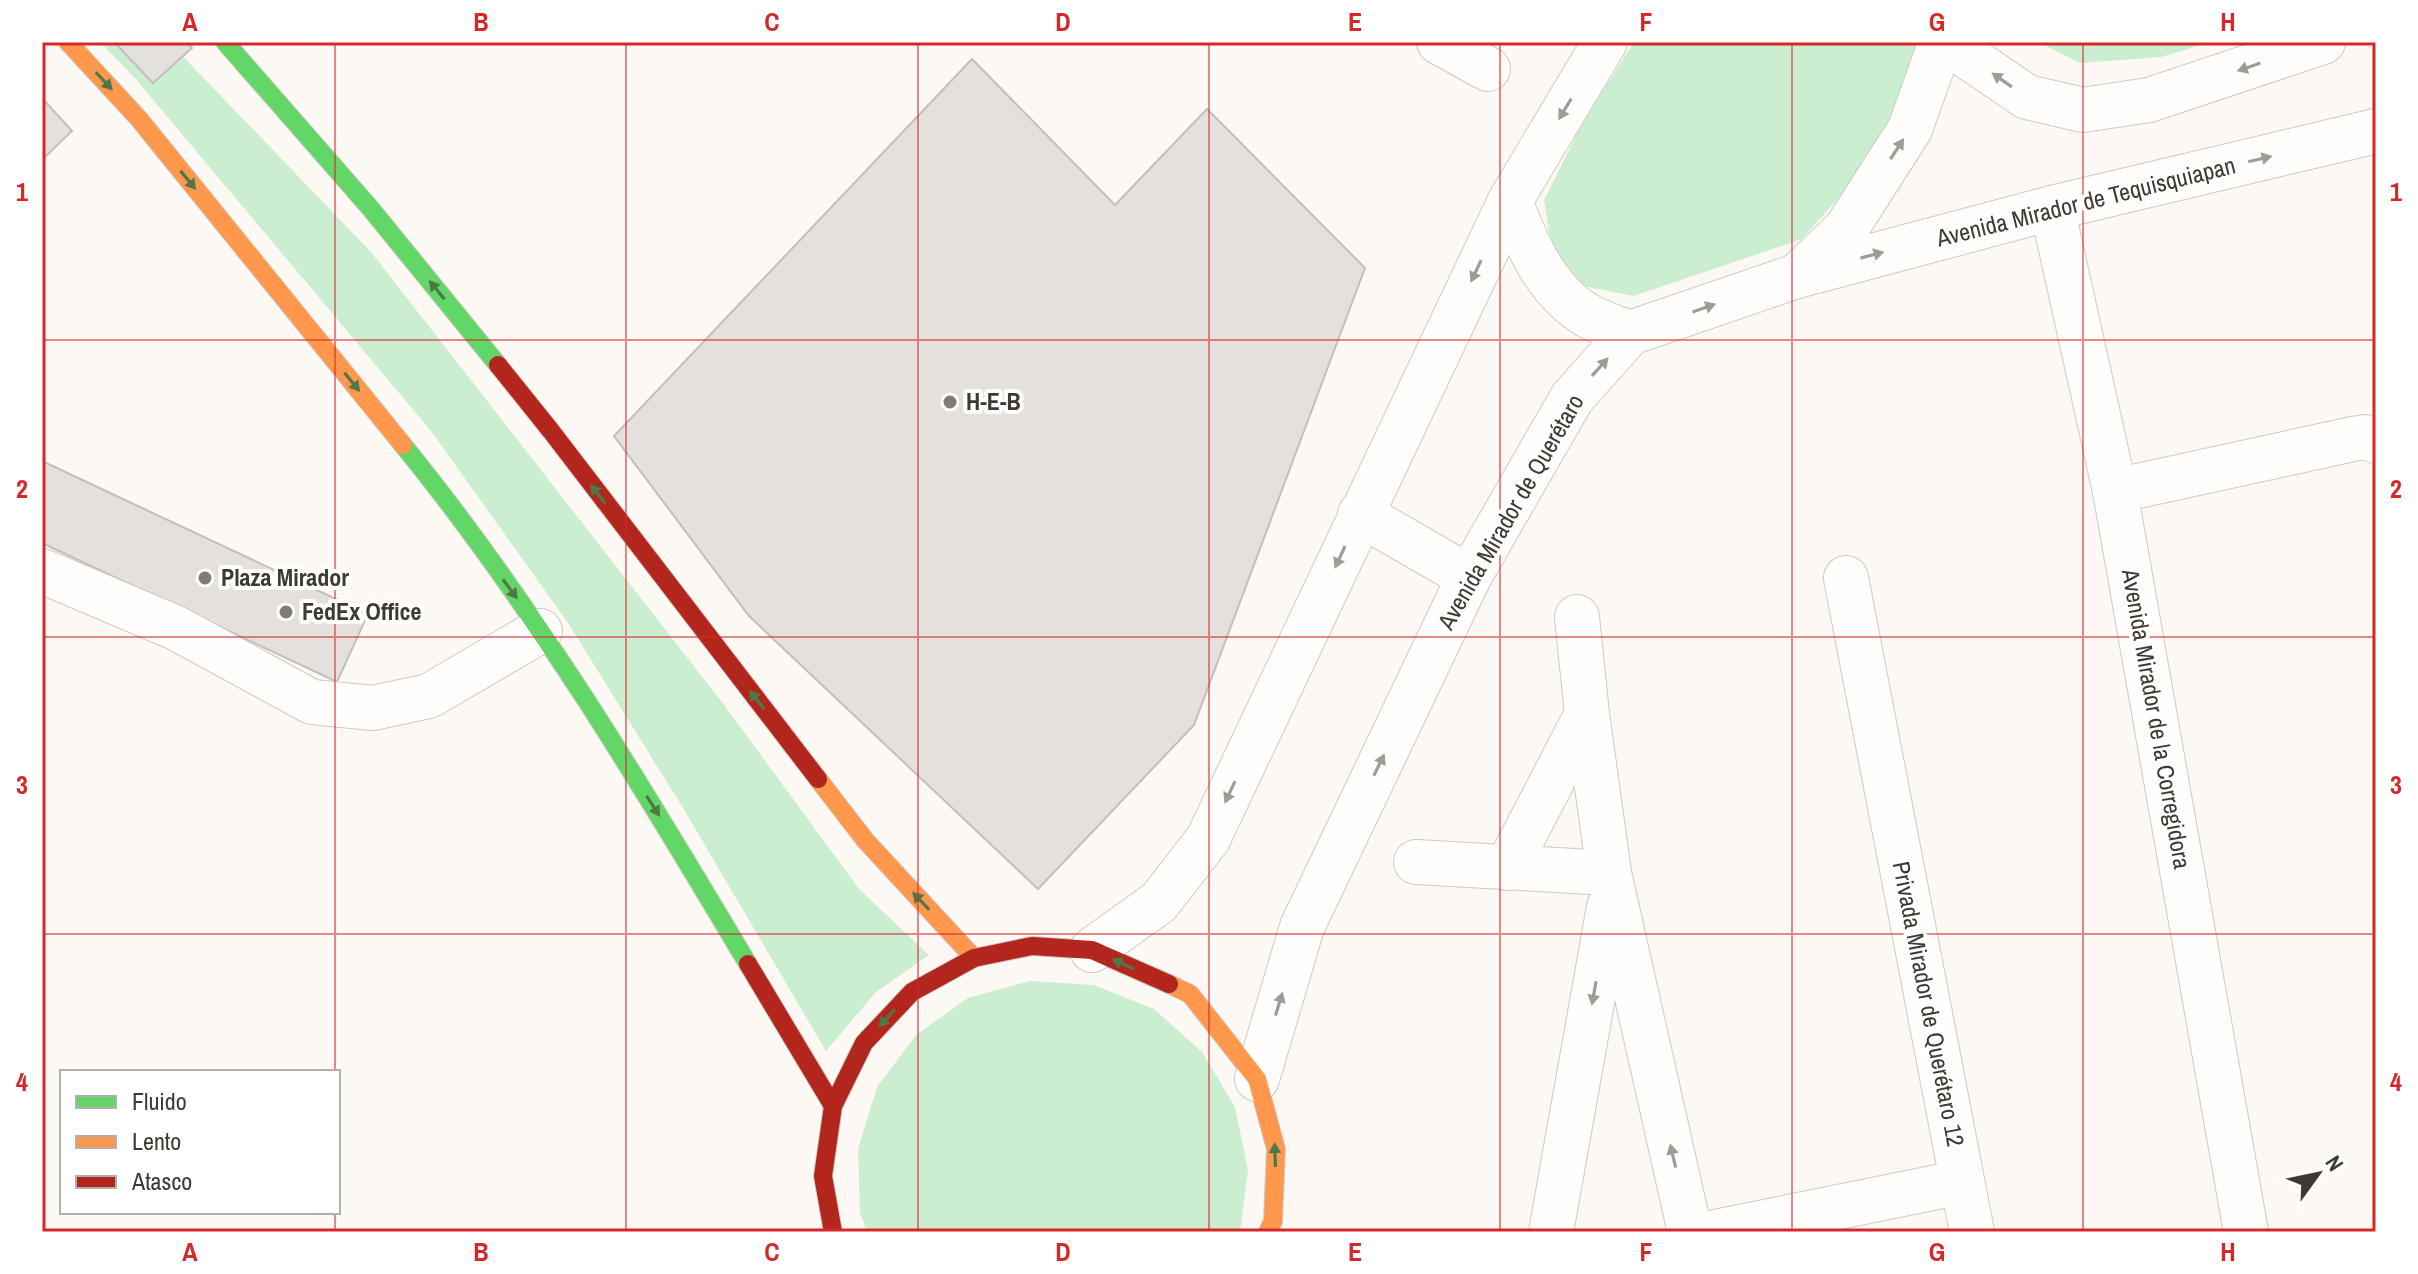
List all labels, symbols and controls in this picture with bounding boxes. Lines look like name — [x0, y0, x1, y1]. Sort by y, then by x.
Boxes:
text: A — [182, 4, 198, 39]
text: B — [473, 4, 489, 39]
text: C — [764, 4, 780, 39]
text: D — [1055, 4, 1071, 39]
text: E — [1348, 4, 1362, 39]
text: F — [1639, 4, 1653, 39]
text: G — [1929, 4, 1945, 39]
text: H — [2220, 4, 2236, 39]
one-way arrow — [2236, 61, 2260, 73]
one-way arrow — [94, 71, 112, 90]
one-way arrow — [1991, 73, 2012, 88]
one-way arrow — [1558, 98, 1572, 120]
one-way arrow — [1889, 138, 1903, 160]
street label: Avenida Mirador de Tequisquiapan — [1932, 148, 2238, 254]
one-way arrow — [2248, 152, 2273, 164]
one-way arrow — [180, 170, 196, 190]
text: 1 — [16, 174, 28, 209]
text: 1 — [2390, 174, 2402, 209]
one-way arrow — [1860, 249, 1885, 261]
one-way arrow — [1469, 259, 1483, 283]
one-way arrow — [429, 280, 445, 300]
one-way arrow — [1692, 301, 1716, 313]
one-way arrow — [1590, 358, 1608, 377]
one-way arrow — [343, 372, 360, 392]
place label: H-E-B — [966, 385, 1021, 417]
street label: Avenida Mirador de Querétaro — [1429, 388, 1591, 636]
marker: H-E-B — [941, 393, 959, 411]
text: 2 — [16, 471, 28, 506]
text: 2 — [2390, 471, 2402, 506]
one-way arrow — [591, 484, 607, 504]
one-way arrow — [1333, 545, 1347, 568]
place label: Plaza Mirador — [221, 561, 349, 593]
street label: Avenida Mirador de la Corregidora — [2115, 565, 2199, 871]
marker: Plaza Mirador — [196, 569, 214, 587]
one-way arrow — [502, 578, 517, 599]
place label: FedEx Office — [302, 595, 421, 627]
marker: FedEx Office — [277, 603, 295, 621]
one-way arrow — [749, 690, 765, 710]
one-way arrow — [1372, 753, 1386, 776]
text: 3 — [16, 767, 28, 802]
text: 3 — [2390, 767, 2402, 802]
one-way arrow — [1223, 780, 1237, 804]
one-way arrow — [645, 795, 660, 816]
street label: Privada Mirador de Querétaro 12 — [1886, 858, 1972, 1149]
one-way arrow — [913, 892, 931, 911]
one-way arrow — [1111, 957, 1135, 971]
one-way arrow — [1587, 981, 1599, 1006]
one-way arrow — [1273, 991, 1286, 1015]
one-way arrow — [879, 1008, 897, 1027]
text: 4 — [16, 1064, 28, 1099]
text: 4 — [2390, 1064, 2402, 1099]
legend — [60, 1070, 340, 1214]
text: Fluido — [132, 1085, 187, 1117]
text: Lento — [132, 1125, 181, 1157]
north arrow — [2278, 1134, 2358, 1214]
one-way arrow — [1268, 1142, 1281, 1167]
one-way arrow — [1666, 1143, 1679, 1168]
text: N — [2319, 1149, 2351, 1177]
text: Atasco — [131, 1165, 192, 1197]
text: A — [182, 1234, 198, 1269]
text: B — [473, 1234, 489, 1269]
text: C — [764, 1234, 780, 1269]
text: D — [1055, 1234, 1071, 1269]
text: E — [1348, 1234, 1362, 1269]
text: F — [1639, 1234, 1653, 1269]
text: G — [1929, 1234, 1945, 1269]
text: H — [2220, 1234, 2236, 1269]

